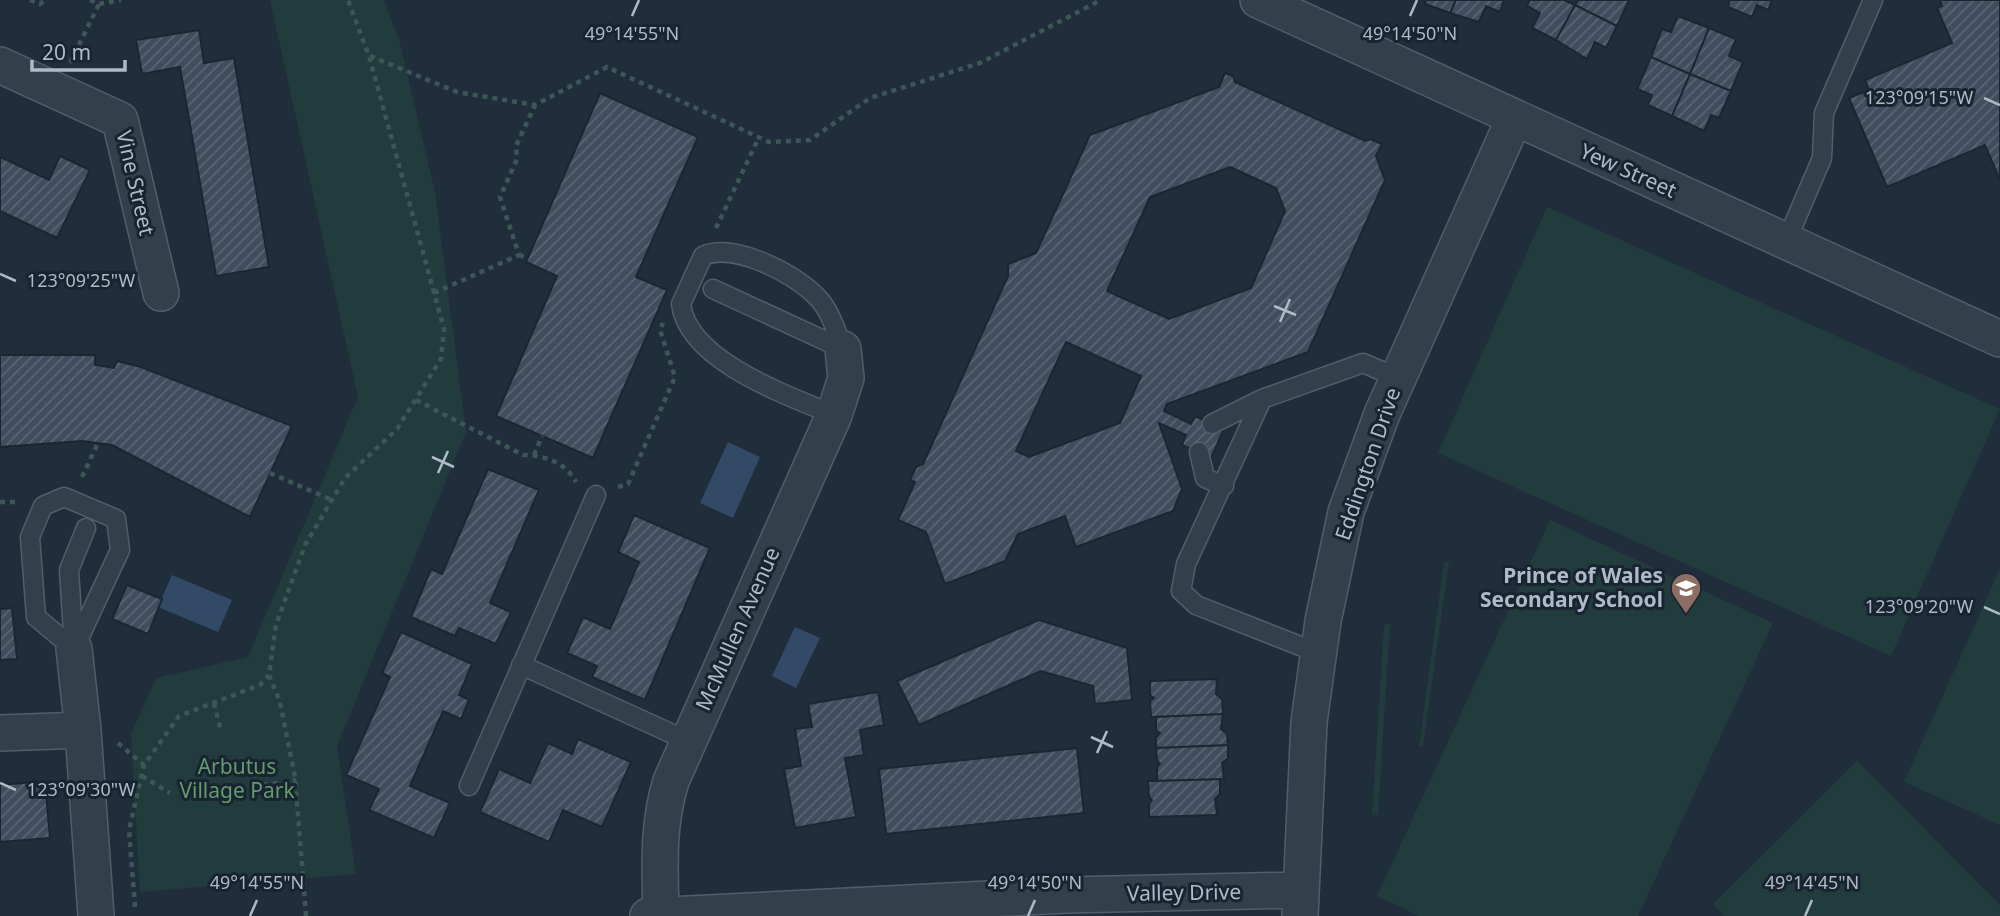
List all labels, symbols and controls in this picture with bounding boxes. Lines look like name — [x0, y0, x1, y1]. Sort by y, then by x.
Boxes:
text: 49°14'55"N — [585, 21, 679, 45]
text: 49°14'50"N — [1363, 21, 1457, 45]
scale bar — [32, 28, 124, 72]
text: 20 m — [42, 38, 91, 66]
text: 123°09'15"W — [1865, 85, 1973, 109]
street label: Vine Street — [110, 128, 162, 238]
street label: Yew Street — [1576, 136, 1681, 204]
text: 123°09'25"W — [27, 268, 135, 292]
street label: Eddington Drive — [1328, 384, 1406, 544]
street label: McMullen Avenue — [689, 542, 786, 715]
place label: Prince of Wales Secondary School — [1480, 561, 1663, 613]
school or university icon: Prince of Wales Secondary School — [1669, 571, 1703, 615]
text: 123°09'20"W — [1865, 594, 1973, 618]
park label: Arbutus Village Park — [179, 752, 295, 804]
text: 123°09'30"W — [27, 777, 135, 801]
text: 49°14'55"N — [210, 870, 304, 894]
text: 49°14'50"N — [988, 870, 1082, 894]
text: 49°14'45"N — [1765, 870, 1859, 894]
street label: Valley Drive — [1127, 877, 1241, 907]

